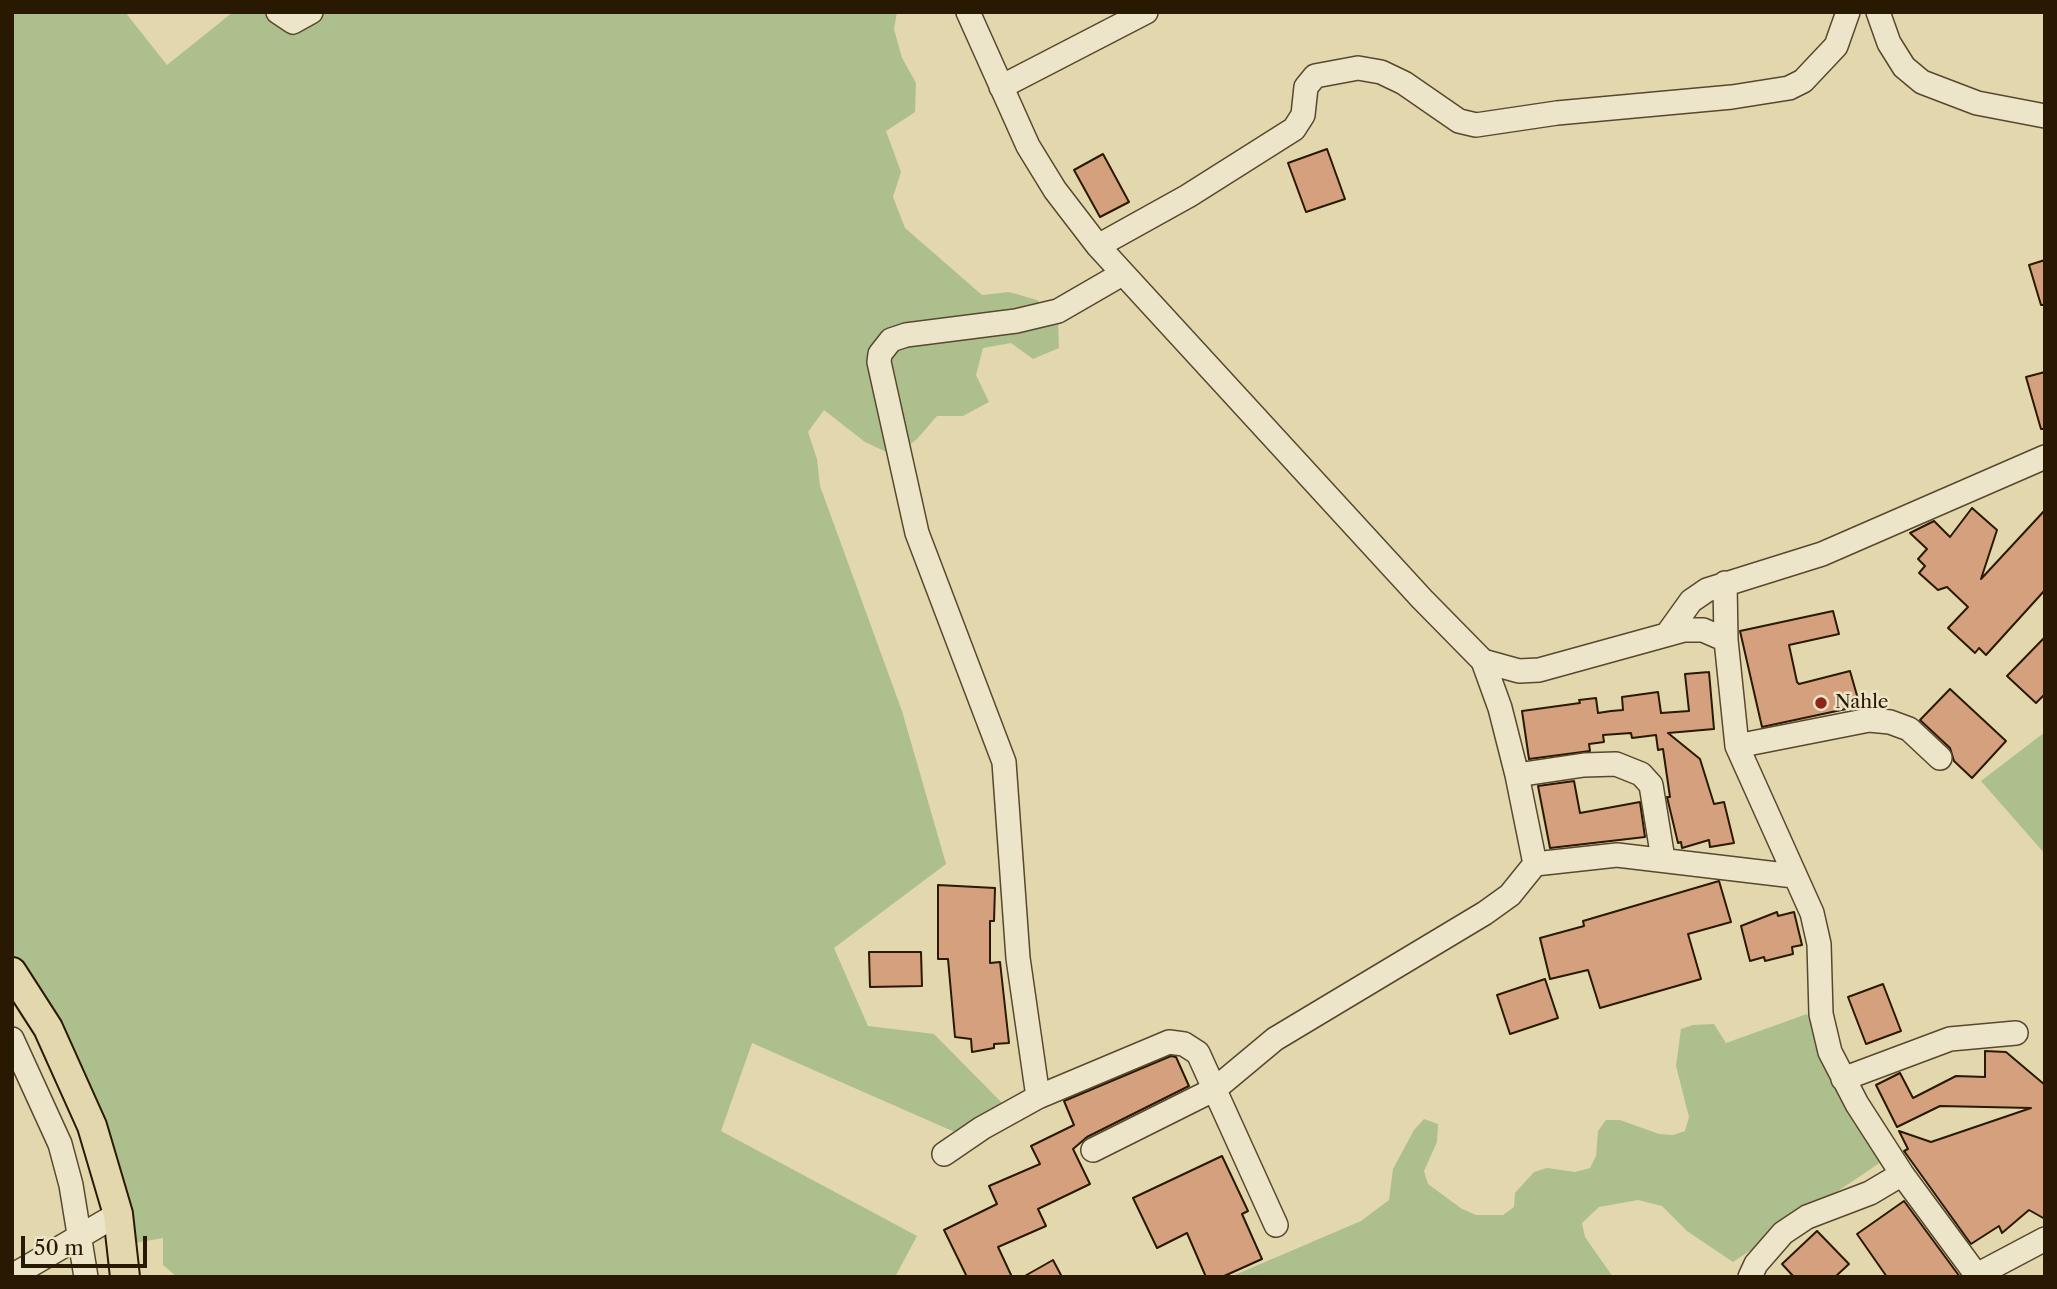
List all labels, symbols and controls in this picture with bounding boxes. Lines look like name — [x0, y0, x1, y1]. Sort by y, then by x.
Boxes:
place label: Nahle — [1835, 692, 1888, 714]
marker: Nahle — [1813, 695, 1829, 711]
scale bar — [24, 1222, 150, 1266]
text: 50 m — [34, 1235, 84, 1260]

